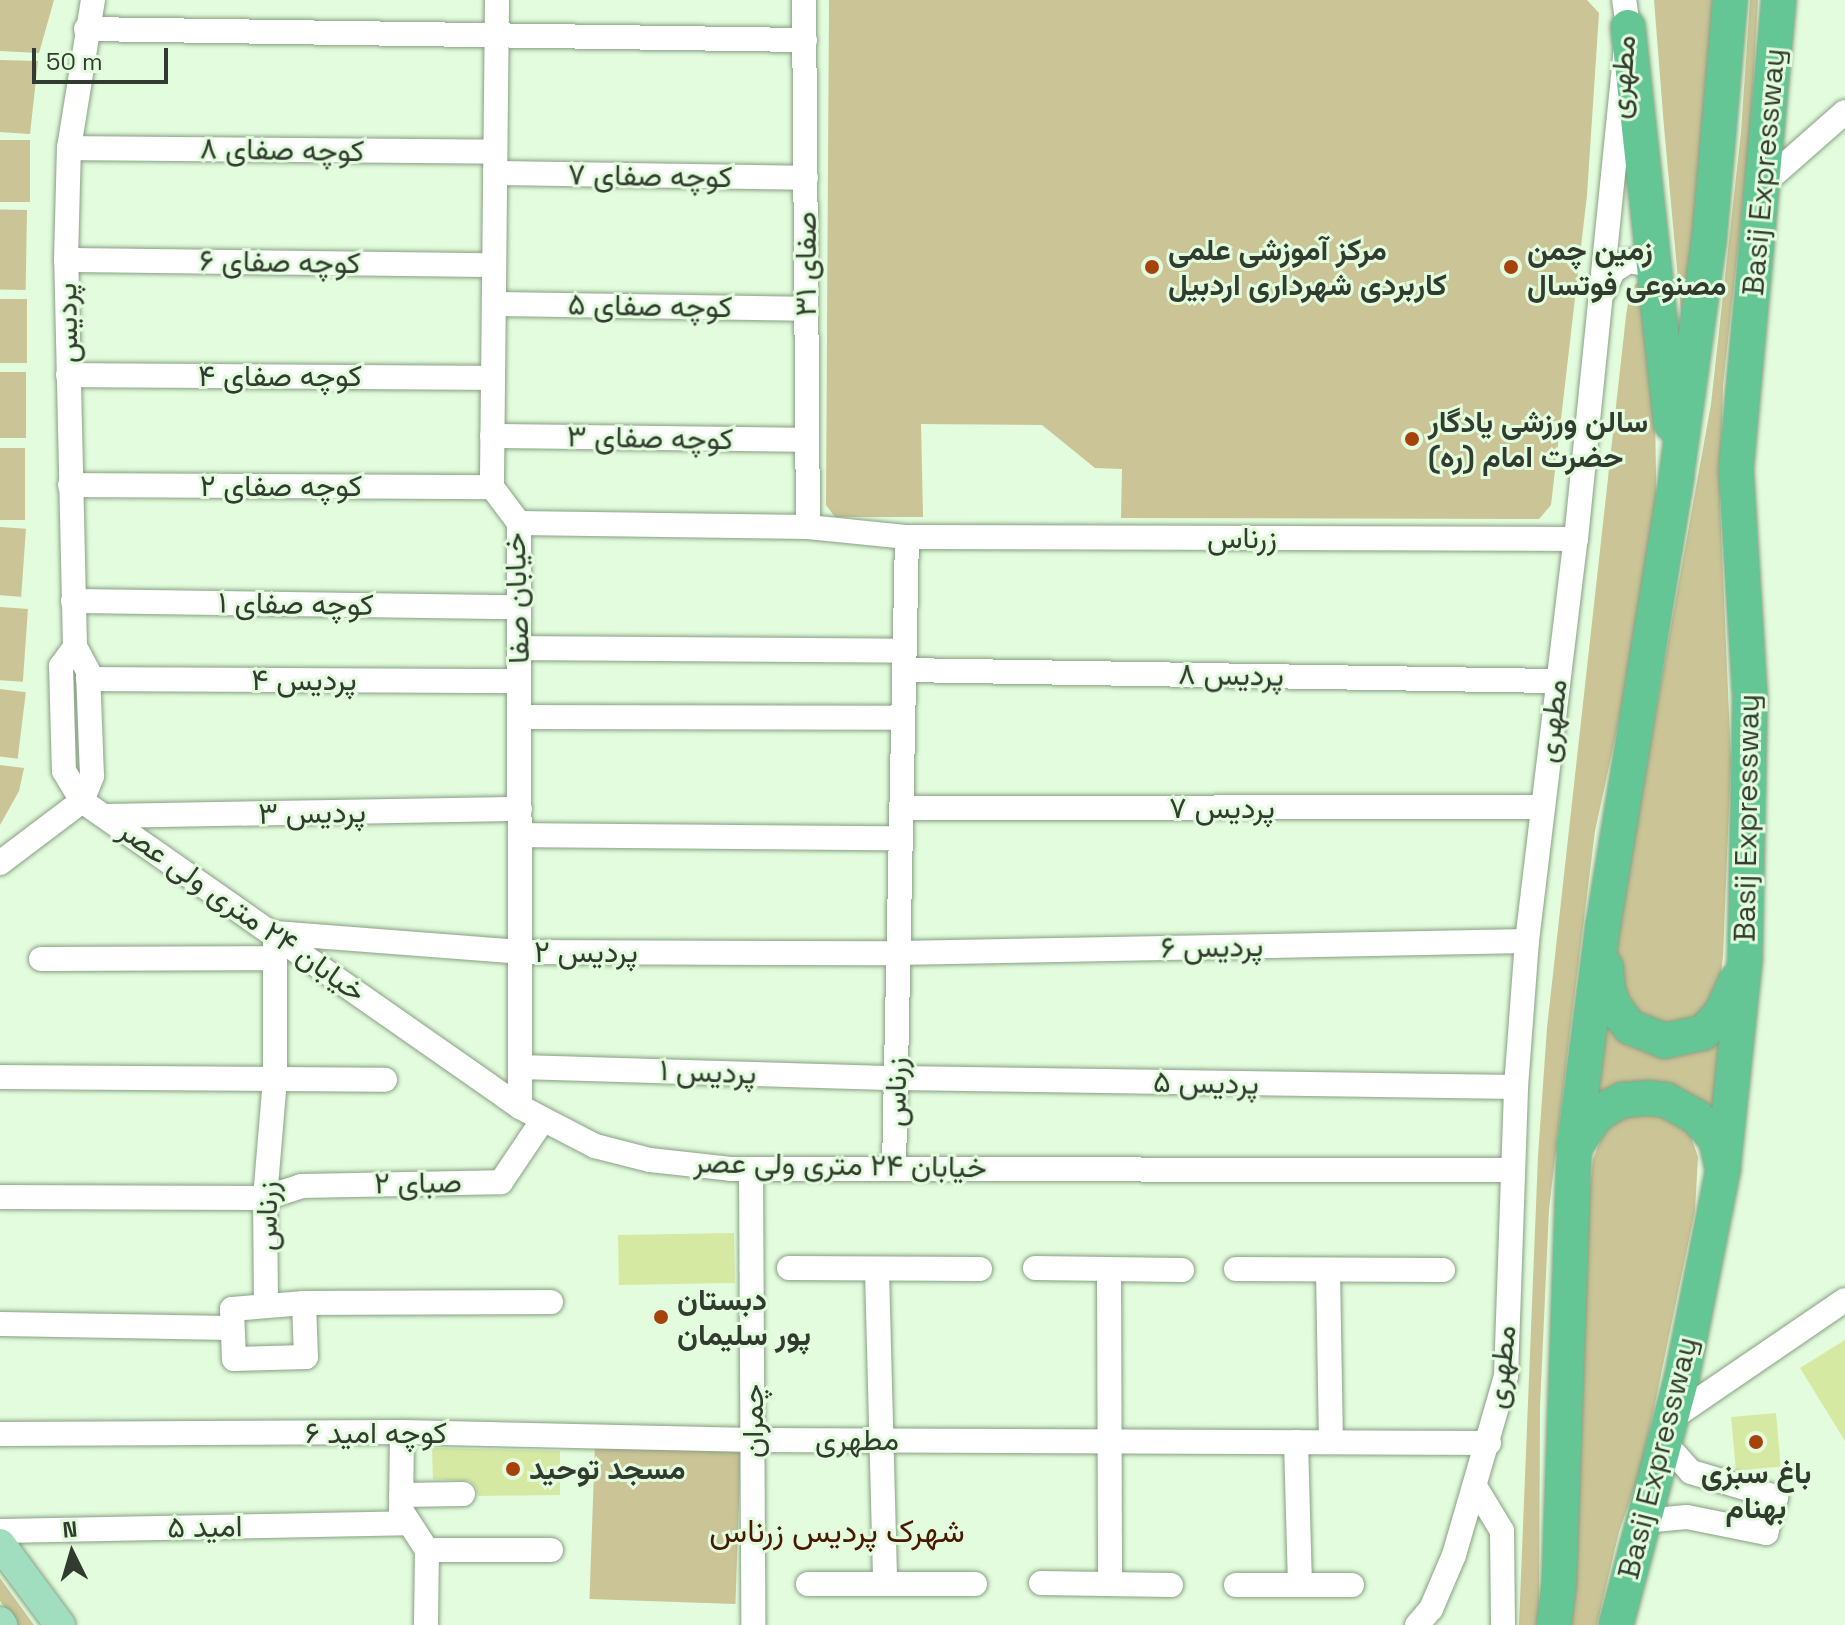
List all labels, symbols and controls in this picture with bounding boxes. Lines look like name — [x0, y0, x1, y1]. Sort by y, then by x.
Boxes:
scale bar — [36, 32, 172, 82]
street label: مطهری — [1600, 34, 1644, 120]
text: 50 m — [46, 46, 103, 77]
street label: Basij Expressway — [1735, 47, 1793, 297]
street label: کوچه صفای ۸ — [199, 131, 365, 169]
street label: کوچه صفای ۷ — [567, 157, 733, 195]
street label: صفای ۳۱ — [788, 211, 824, 317]
place label: مرکز آموزشی علمی کاربردی شهرداری اردبیل — [1168, 232, 1447, 302]
place label: زمین چمن مصنوعی فوتسال — [1527, 232, 1727, 302]
street label: کوچه صفای ۶ — [199, 243, 361, 281]
marker: مرکز آموزشی علمی کاربردی شهرداری اردبیل — [1143, 258, 1161, 276]
marker: زمین چمن مصنوعی فوتسال — [1502, 258, 1520, 276]
street label: پردیس — [48, 282, 86, 364]
street label: کوچه صفای ۵ — [567, 287, 733, 325]
street label: کوچه صفای ۴ — [198, 358, 362, 394]
place label: سالن ورزشی یادگار حضرت امام (ره) — [1428, 404, 1648, 474]
street label: کوچه صفای ۳ — [566, 419, 734, 457]
marker: سالن ورزشی یادگار حضرت امام (ره) — [1403, 430, 1421, 448]
street label: کوچه صفای ۲ — [200, 468, 362, 504]
street label: زرناس — [1207, 520, 1277, 556]
street label: خیابان صفا — [497, 532, 537, 664]
street label: کوچه صفای ۱ — [218, 585, 374, 623]
street label: پردیس ۸ — [1178, 656, 1284, 694]
street label: پردیس ۴ — [251, 662, 357, 698]
street label: مطهری — [1529, 677, 1575, 765]
street label: Basij Expressway — [1727, 694, 1767, 942]
street label: پردیس ۷ — [1169, 790, 1275, 826]
street label: پردیس ۳ — [258, 794, 366, 832]
street label: خیابان ۲۴ متری ولی عصر — [111, 812, 373, 1010]
street label: پردیس ۶ — [1160, 928, 1264, 966]
street label: پردیس ۲ — [534, 934, 638, 970]
street label: پردیس ۱ — [659, 1052, 757, 1092]
street label: زرناس — [877, 1057, 915, 1127]
street label: پردیس ۵ — [1153, 1064, 1259, 1102]
street label: خیابان ۲۴ متری ولی عصر — [693, 1144, 987, 1186]
street label: صبای ۲ — [374, 1164, 462, 1202]
street label: زرناس — [248, 1181, 286, 1251]
place label: دبستان پور سلیمان — [677, 1282, 811, 1352]
marker: دبستان پور سلیمان — [652, 1308, 670, 1326]
street label: مطهری — [1478, 1323, 1524, 1411]
street label: Basij Expressway — [1611, 1333, 1705, 1583]
street label: چمران — [735, 1384, 771, 1458]
street label: کوچه امید ۶ — [305, 1415, 447, 1451]
street label: مطهری — [815, 1422, 899, 1458]
marker: باغ سبزی بهنام — [1747, 1433, 1765, 1451]
place label: مسجد توحید — [529, 1451, 686, 1487]
place label: باغ سبزی بهنام — [1701, 1455, 1811, 1526]
marker: مسجد توحید — [504, 1460, 522, 1478]
street label: امید ۵ — [167, 1508, 243, 1546]
district label: شهرک پردیس زرناس — [709, 1512, 965, 1550]
north arrow — [32, 1513, 112, 1593]
text: N — [61, 1515, 78, 1544]

